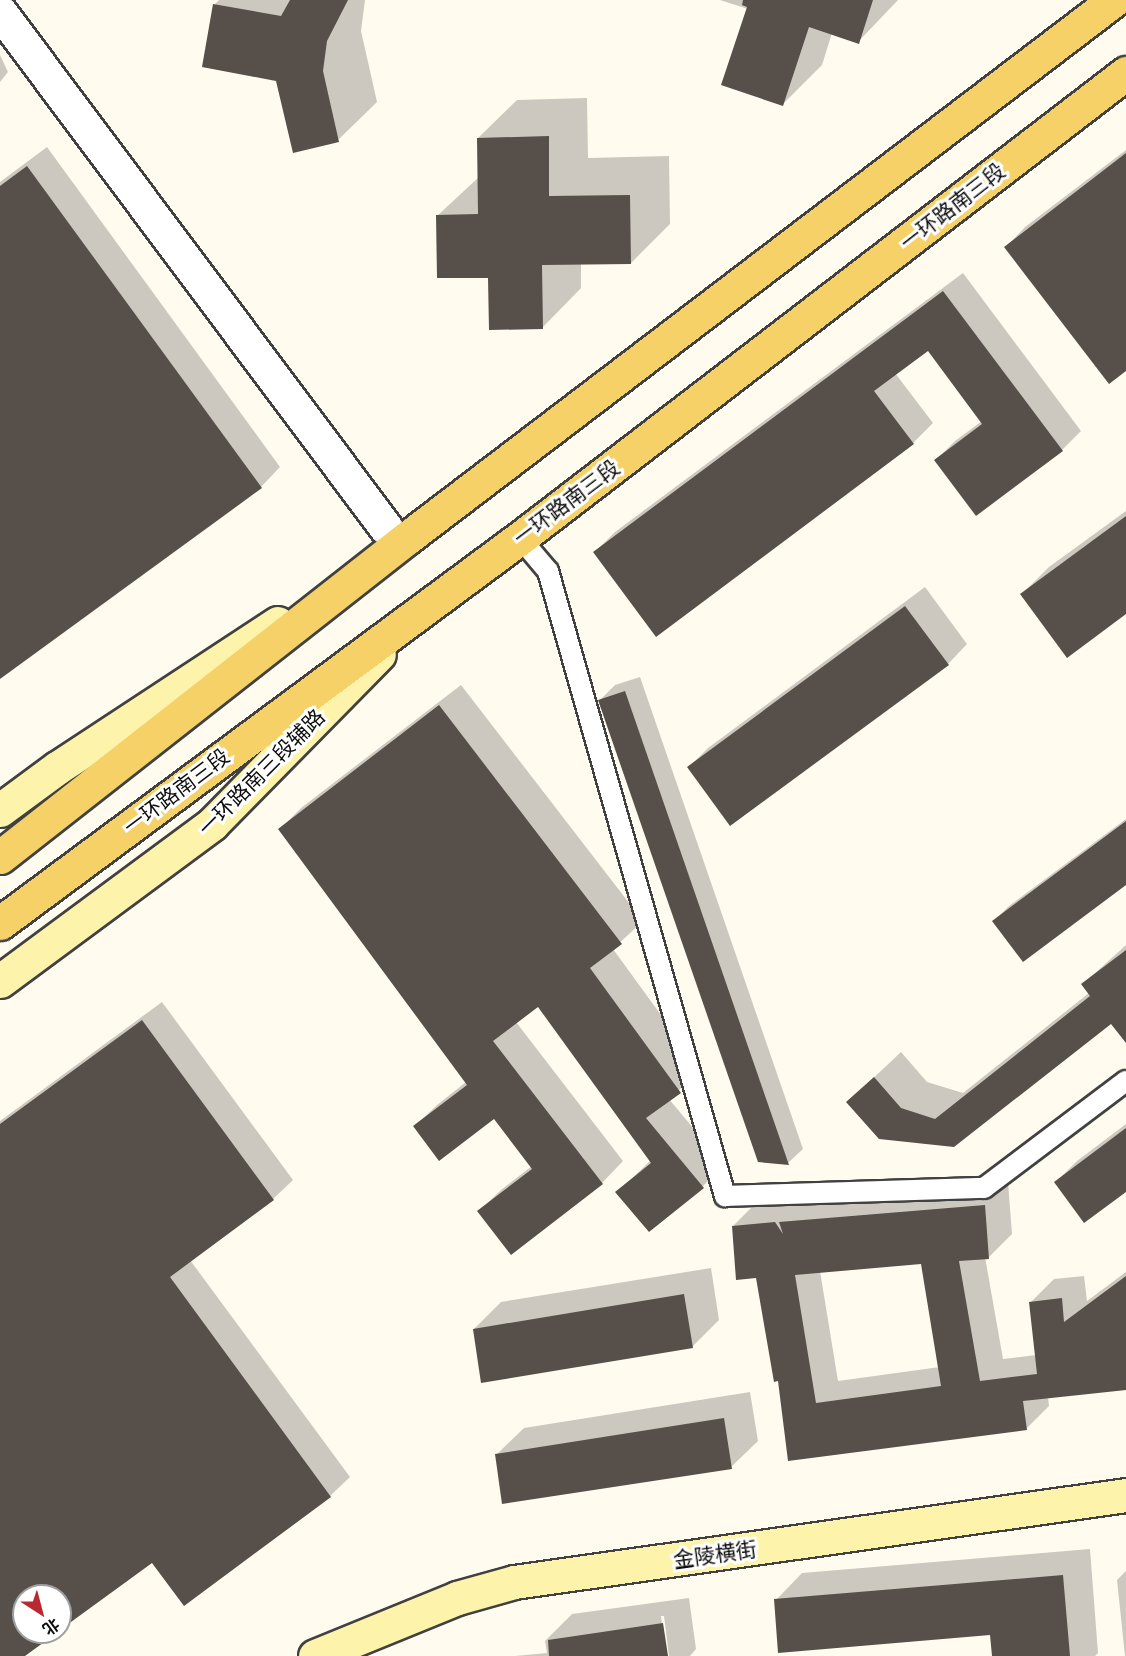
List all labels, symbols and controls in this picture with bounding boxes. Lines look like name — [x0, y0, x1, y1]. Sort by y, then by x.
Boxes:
street label: 一环路南三段 — [895, 157, 1009, 255]
street label: 一环路南三段 — [508, 454, 624, 550]
street label: 一环路南三段辅路 — [193, 704, 329, 840]
street label: 一环路南三段 — [118, 743, 234, 839]
street label: 金陵横街 — [672, 1536, 758, 1572]
north arrow — [12, 1584, 72, 1644]
text: 北 — [39, 1614, 64, 1640]

